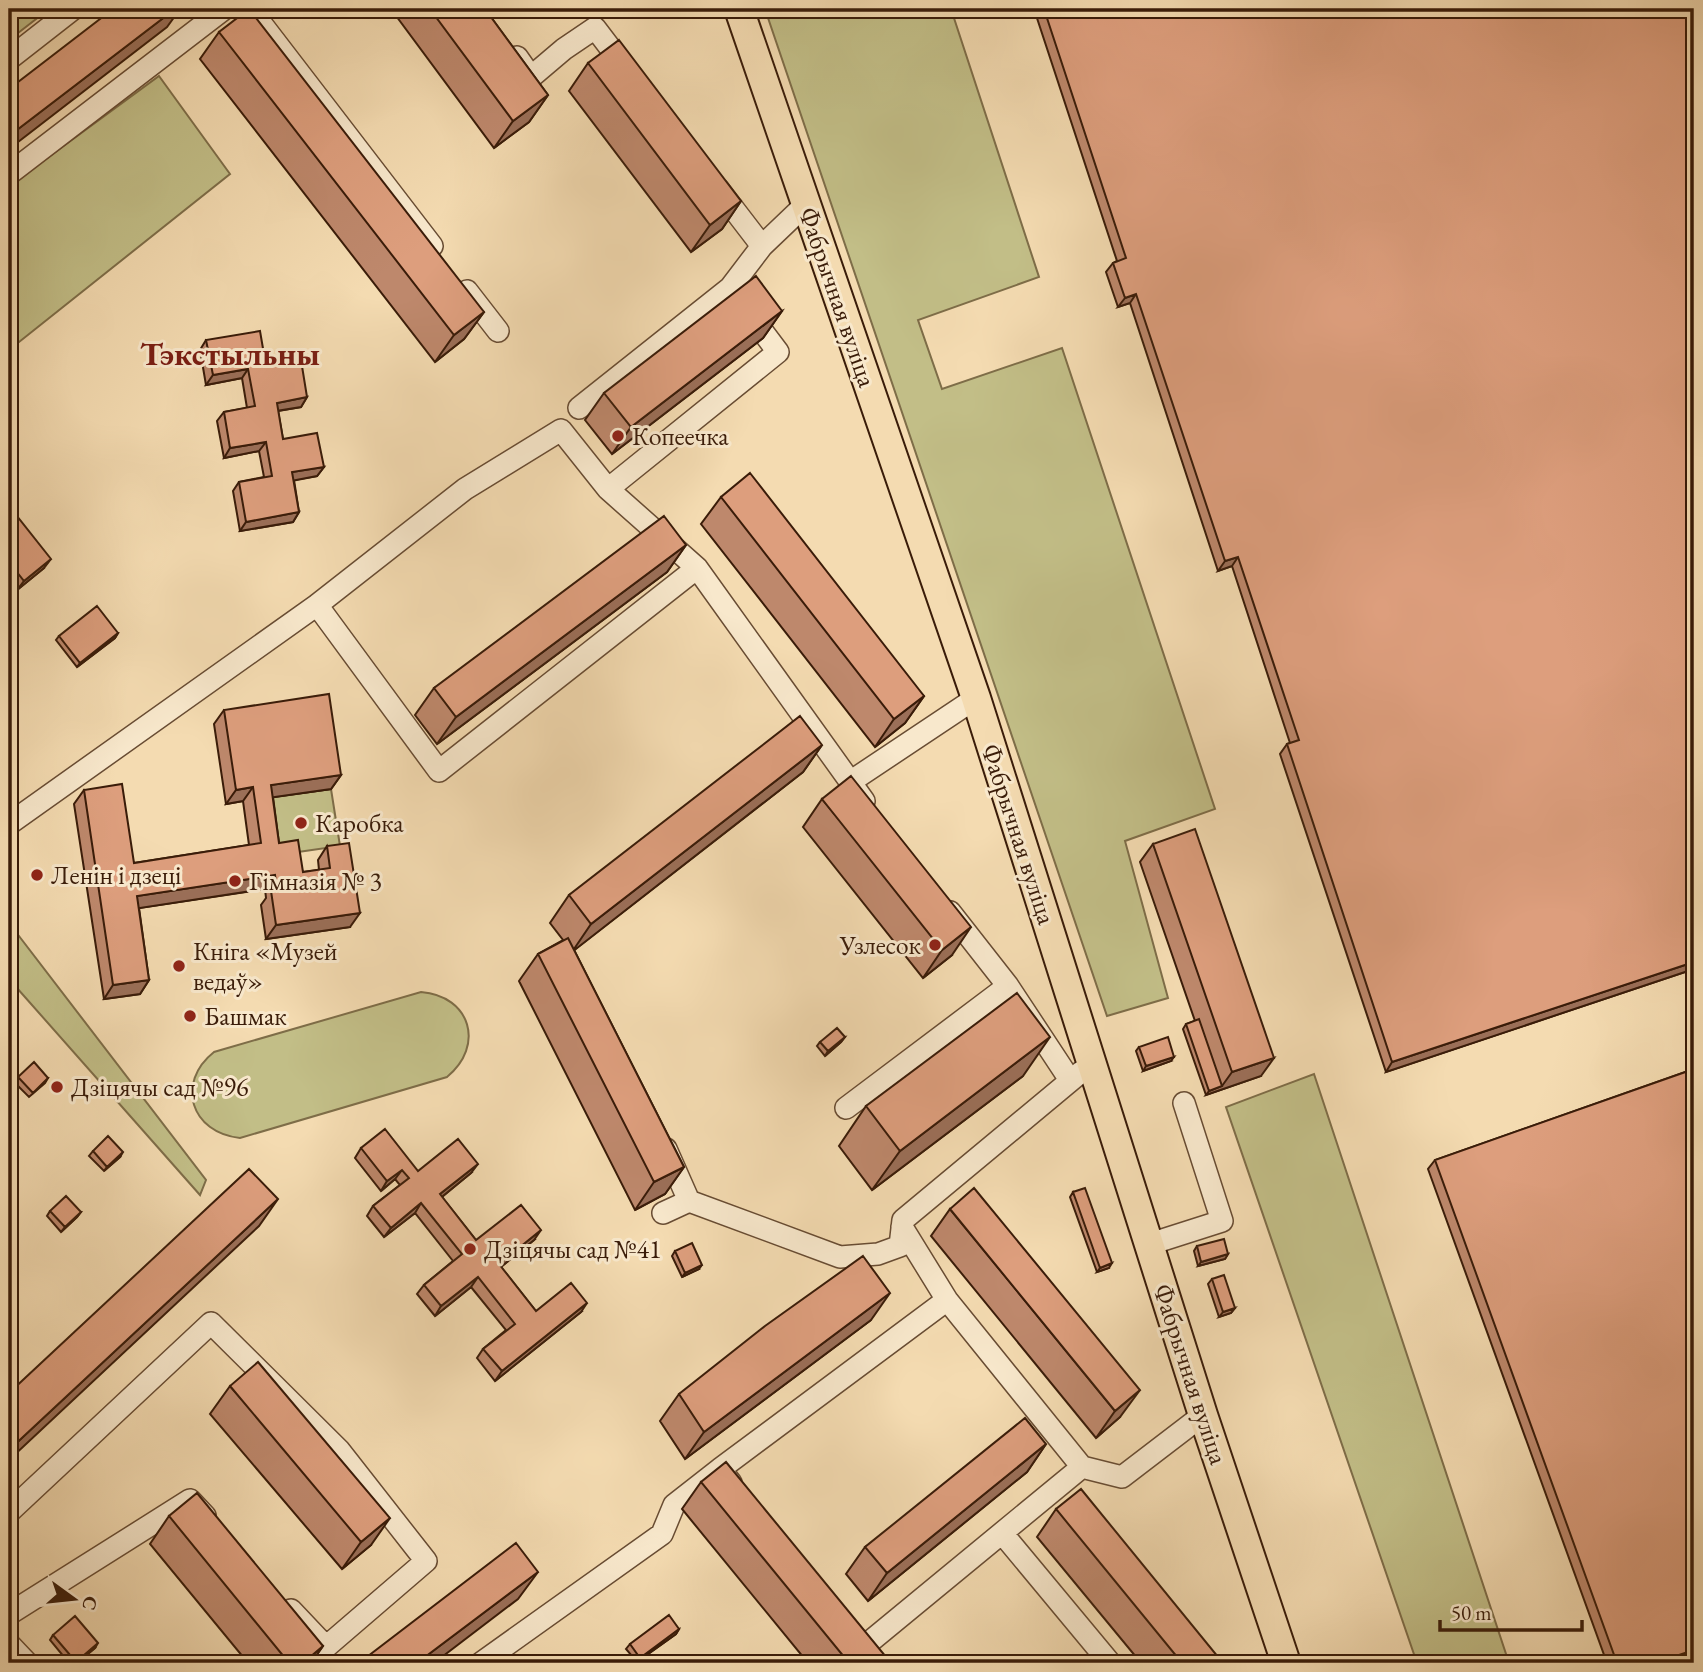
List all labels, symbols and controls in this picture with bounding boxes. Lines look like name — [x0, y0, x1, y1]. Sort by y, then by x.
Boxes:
street label: Фабрычная вуліца — [791, 203, 885, 392]
district label: Тэкстыльны — [140, 332, 320, 375]
place label: Копеечка — [632, 419, 729, 453]
marker: Копеечка — [610, 428, 626, 444]
street label: Фабрычная вуліца — [974, 739, 1064, 929]
place label: Каробка — [315, 806, 404, 840]
marker: Каробка — [293, 815, 309, 831]
place label: Ленін і дзеці — [51, 858, 182, 892]
place label: Гімназія № 3 — [249, 864, 382, 898]
marker: Ленін і дзеці — [29, 867, 45, 883]
marker: Гімназія № 3 — [227, 873, 243, 889]
place label: Узлесок — [839, 928, 922, 962]
place label: Кніга «Музей ведаў» — [193, 934, 338, 998]
marker: Узлесок — [927, 937, 943, 953]
marker: Кніга «Музей ведаў» — [171, 958, 187, 974]
place label: Башмак — [204, 999, 287, 1033]
marker: Башмак — [182, 1008, 198, 1024]
place label: Дзіцячы сад №96 — [71, 1070, 248, 1104]
marker: Дзіцячы сад №96 — [49, 1079, 65, 1095]
place label: Дзіцячы сад №41 — [484, 1232, 661, 1266]
marker: Дзіцячы сад №41 — [462, 1241, 478, 1257]
street label: Фабрычная вуліца — [1146, 1279, 1236, 1469]
north arrow — [38, 1564, 108, 1634]
scale bar — [1440, 1588, 1582, 1632]
text: С — [76, 1594, 104, 1613]
text: 50 m — [1451, 1599, 1492, 1626]

